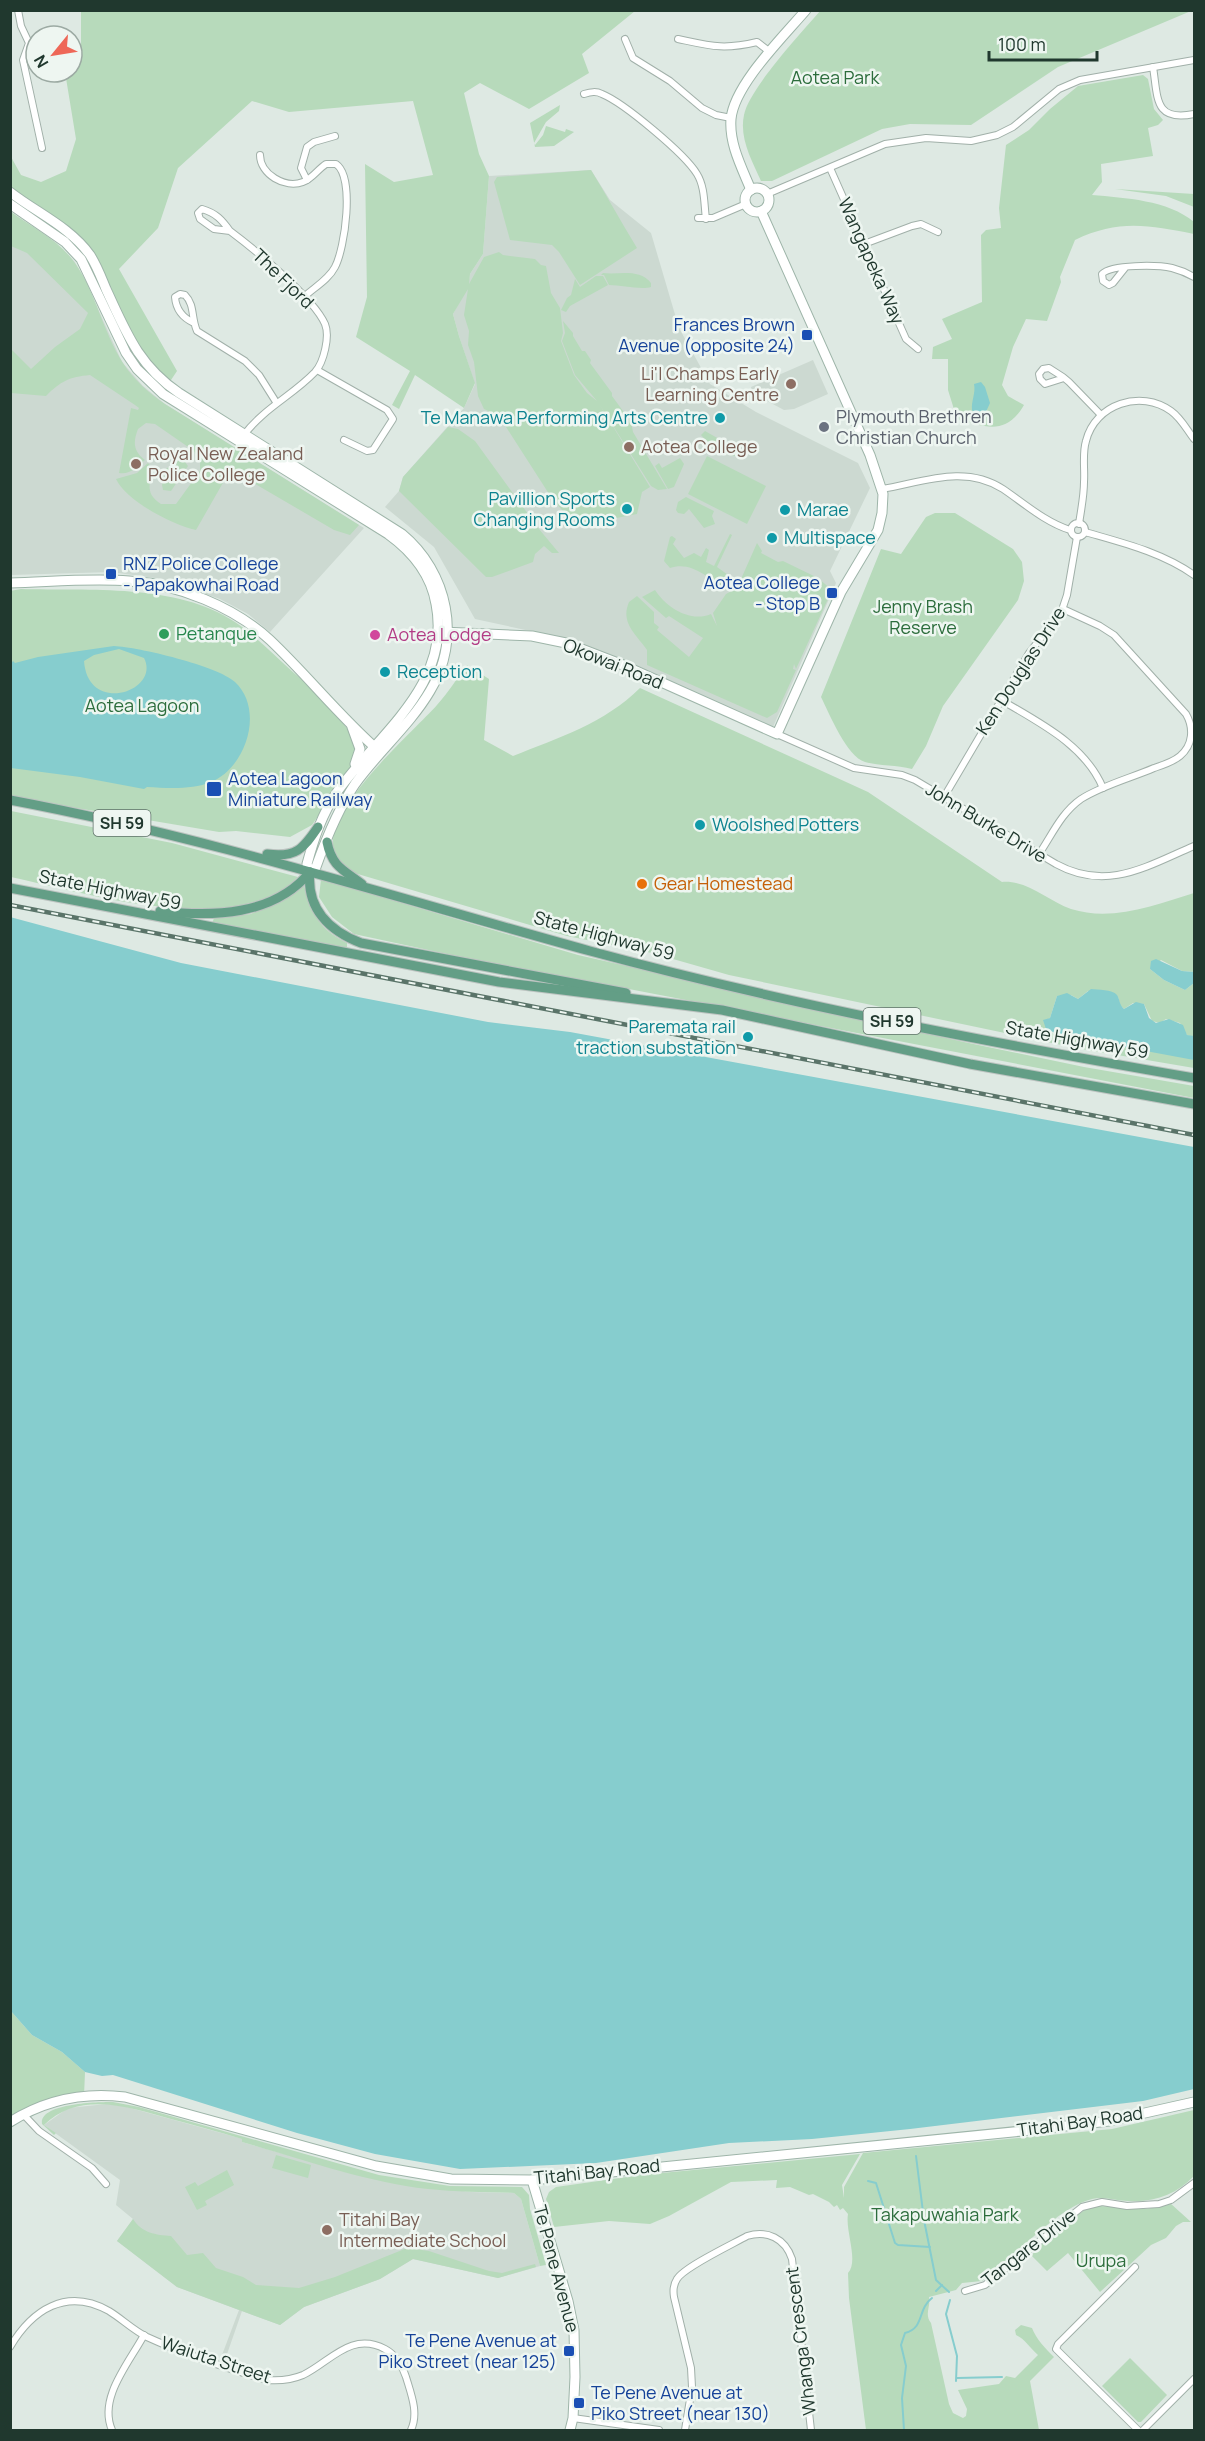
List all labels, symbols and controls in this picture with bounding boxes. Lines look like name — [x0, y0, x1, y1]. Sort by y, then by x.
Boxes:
north arrow — [24, 24, 84, 84]
scale bar — [989, 24, 1097, 62]
text: 100 m — [998, 32, 1046, 56]
text: N — [29, 51, 53, 72]
park label: Aotea Park — [791, 65, 880, 89]
street label: Wangapeka Way — [833, 194, 911, 328]
street label: The Fjord — [248, 243, 320, 314]
place label: Frances Brown Avenue (opposite 24) — [618, 312, 795, 357]
marker: Frances Brown Avenue (opposite 24) — [800, 328, 814, 342]
place label: Li'l Champs Early Learning Centre — [641, 361, 780, 406]
marker: Li'l Champs Early Learning Centre — [784, 377, 798, 391]
place label: Plymouth Brethren Christian Church — [836, 404, 992, 449]
place label: Te Manawa Performing Arts Centre — [421, 405, 708, 429]
marker: Te Manawa Performing Arts Centre — [713, 411, 727, 425]
marker: Plymouth Brethren Christian Church — [817, 420, 831, 434]
place label: Aotea College — [641, 434, 757, 458]
marker: Aotea College — [622, 440, 636, 454]
place label: Royal New Zealand Police College — [148, 441, 303, 486]
marker: Royal New Zealand Police College — [129, 457, 143, 471]
place label: Pavillion Sports Changing Rooms — [474, 486, 615, 531]
place label: Marae — [797, 497, 849, 521]
marker: Pavillion Sports Changing Rooms — [620, 502, 634, 516]
marker: Marae — [778, 503, 792, 517]
place label: Multispace — [784, 525, 876, 549]
marker: Multispace — [765, 531, 779, 545]
place label: RNZ Police College - Papakowhai Road — [123, 551, 279, 596]
marker: RNZ Police College - Papakowhai Road — [104, 567, 118, 581]
place label: Aotea College - Stop B — [704, 570, 820, 615]
marker: Aotea College - Stop B — [825, 586, 839, 600]
park label: Jenny Brash Reserve — [873, 594, 973, 639]
street label: Ken Douglas Drive — [970, 602, 1071, 739]
place label: Petanque — [176, 621, 257, 645]
place label: Aotea Lodge — [387, 622, 492, 646]
marker: Petanque — [157, 627, 171, 641]
marker: Aotea Lodge — [368, 628, 382, 642]
street label: Okowai Road — [560, 632, 667, 694]
place label: Reception — [397, 659, 482, 683]
marker: Reception — [378, 665, 392, 679]
park label: Aotea Lagoon — [85, 693, 199, 717]
place label: Aotea Lagoon Miniature Railway — [228, 766, 373, 811]
street label: John Burke Drive — [922, 777, 1051, 868]
marker: Aotea Lagoon Miniature Railway — [205, 780, 223, 798]
road number: SH 59 — [94, 810, 150, 836]
place label: Woolshed Potters — [712, 812, 859, 836]
marker: Woolshed Potters — [693, 818, 707, 832]
street label: State Highway 59 — [37, 863, 183, 915]
place label: Gear Homestead — [654, 871, 793, 895]
marker: Gear Homestead — [635, 877, 649, 891]
street label: State Highway 59 — [531, 905, 677, 965]
road number: SH 59 — [864, 1008, 920, 1034]
place label: Paremata rail traction substation — [576, 1014, 736, 1059]
street label: State Highway 59 — [1004, 1015, 1150, 1063]
marker: Paremata rail traction substation — [741, 1030, 755, 1044]
street label: Titahi Bay Road — [1015, 2100, 1144, 2142]
street label: Titahi Bay Road — [533, 2152, 661, 2190]
street label: Te Pene Avenue — [528, 2202, 585, 2335]
park label: Takapuwahia Park — [871, 2202, 1020, 2226]
street label: Tangare Drive — [976, 2203, 1080, 2292]
place label: Titahi Bay Intermediate School — [339, 2207, 507, 2252]
marker: Titahi Bay Intermediate School — [320, 2223, 334, 2237]
park label: Urupa — [1076, 2248, 1126, 2272]
street label: Whanga Crescent — [779, 2265, 821, 2417]
place label: Te Pene Avenue at Piko Street (near 125) — [378, 2328, 557, 2373]
street label: Waiuta Street — [158, 2330, 275, 2388]
marker: Te Pene Avenue at Piko Street (near 125) — [562, 2344, 576, 2358]
place label: Te Pene Avenue at Piko Street (near 130) — [591, 2380, 770, 2425]
marker: Te Pene Avenue at Piko Street (near 130) — [572, 2396, 586, 2410]

